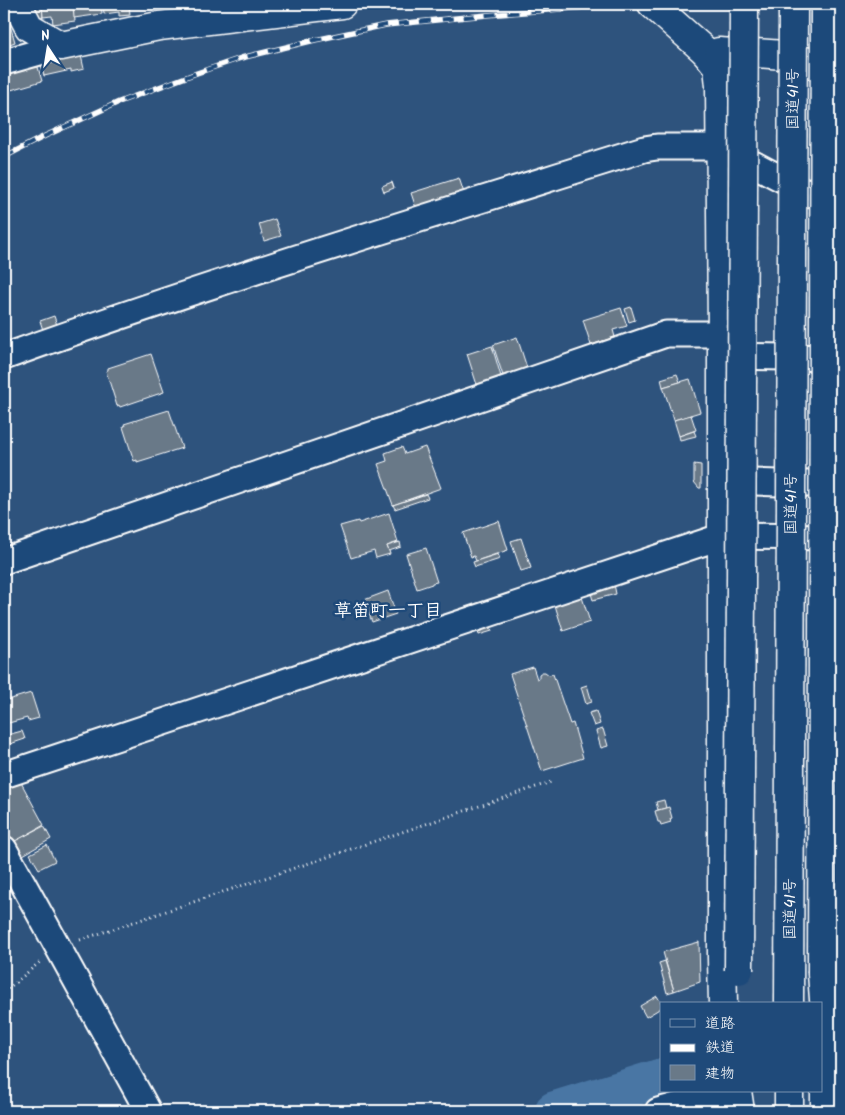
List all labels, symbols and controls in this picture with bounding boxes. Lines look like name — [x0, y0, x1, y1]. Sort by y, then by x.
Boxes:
north arrow — [22, 22, 72, 72]
text: N — [39, 25, 52, 48]
street label: 国道41号 — [781, 68, 806, 130]
street label: 国道41号 — [779, 473, 804, 535]
district label: 草笛町一丁目 — [334, 597, 442, 626]
street label: 国道41号 — [778, 878, 803, 940]
legend — [660, 1002, 822, 1092]
text: 道路 — [705, 1012, 735, 1036]
text: 鉄道 — [705, 1036, 735, 1060]
text: 建物 — [705, 1062, 735, 1086]

